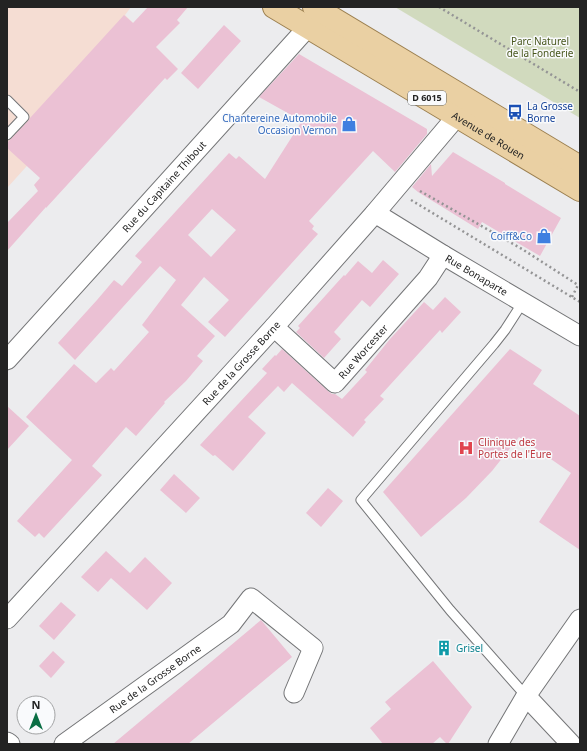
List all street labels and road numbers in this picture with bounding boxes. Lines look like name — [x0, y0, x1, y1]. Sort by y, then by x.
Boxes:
road number: D 6015 — [408, 91, 446, 105]
street label: Avenue de Rouen — [450, 108, 528, 162]
street label: Rue du Capitaine Thibout — [119, 137, 209, 235]
street label: Rue Bonaparte — [443, 251, 511, 299]
street label: Rue de la Grosse Borne — [199, 318, 284, 408]
street label: Rue Worcester — [335, 321, 391, 382]
street label: Rue de la Grosse Borne — [106, 641, 204, 716]

